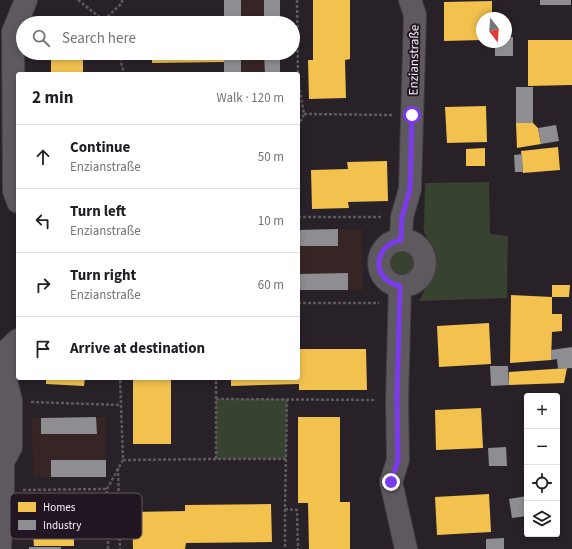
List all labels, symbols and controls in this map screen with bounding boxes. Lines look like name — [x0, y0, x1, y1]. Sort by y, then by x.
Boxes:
north arrow — [476, 12, 512, 48]
search box — [16, 16, 300, 60]
street label: Enzianstraße — [404, 25, 424, 95]
icon: search — [30, 27, 52, 49]
text: Search here — [62, 28, 136, 49]
text: 2 min — [32, 86, 73, 110]
text: Walk · 120 m — [216, 89, 284, 107]
route start — [403, 106, 421, 124]
text: Continue — [70, 137, 130, 158]
icon: ahead — [32, 146, 54, 168]
text: 50 m — [258, 148, 284, 166]
text: Enzianstraße — [70, 158, 141, 176]
text: Turn left — [70, 201, 126, 222]
icon: left — [32, 210, 54, 232]
text: 10 m — [258, 212, 284, 230]
text: Enzianstraße — [70, 222, 141, 240]
text: Turn right — [70, 265, 136, 286]
icon: right — [32, 274, 54, 296]
text: 60 m — [258, 276, 284, 294]
text: Enzianstraße — [70, 286, 141, 304]
icon: arrive — [32, 338, 54, 360]
text: Arrive at destination — [70, 338, 205, 359]
map controls — [524, 393, 560, 537]
button: + — [524, 393, 560, 429]
button: − — [524, 429, 560, 465]
button: locate — [524, 465, 560, 501]
route end — [382, 473, 400, 491]
legend — [10, 493, 142, 539]
text: Homes — [43, 500, 76, 515]
button: layers — [524, 501, 560, 537]
text: Industry — [43, 518, 81, 533]

